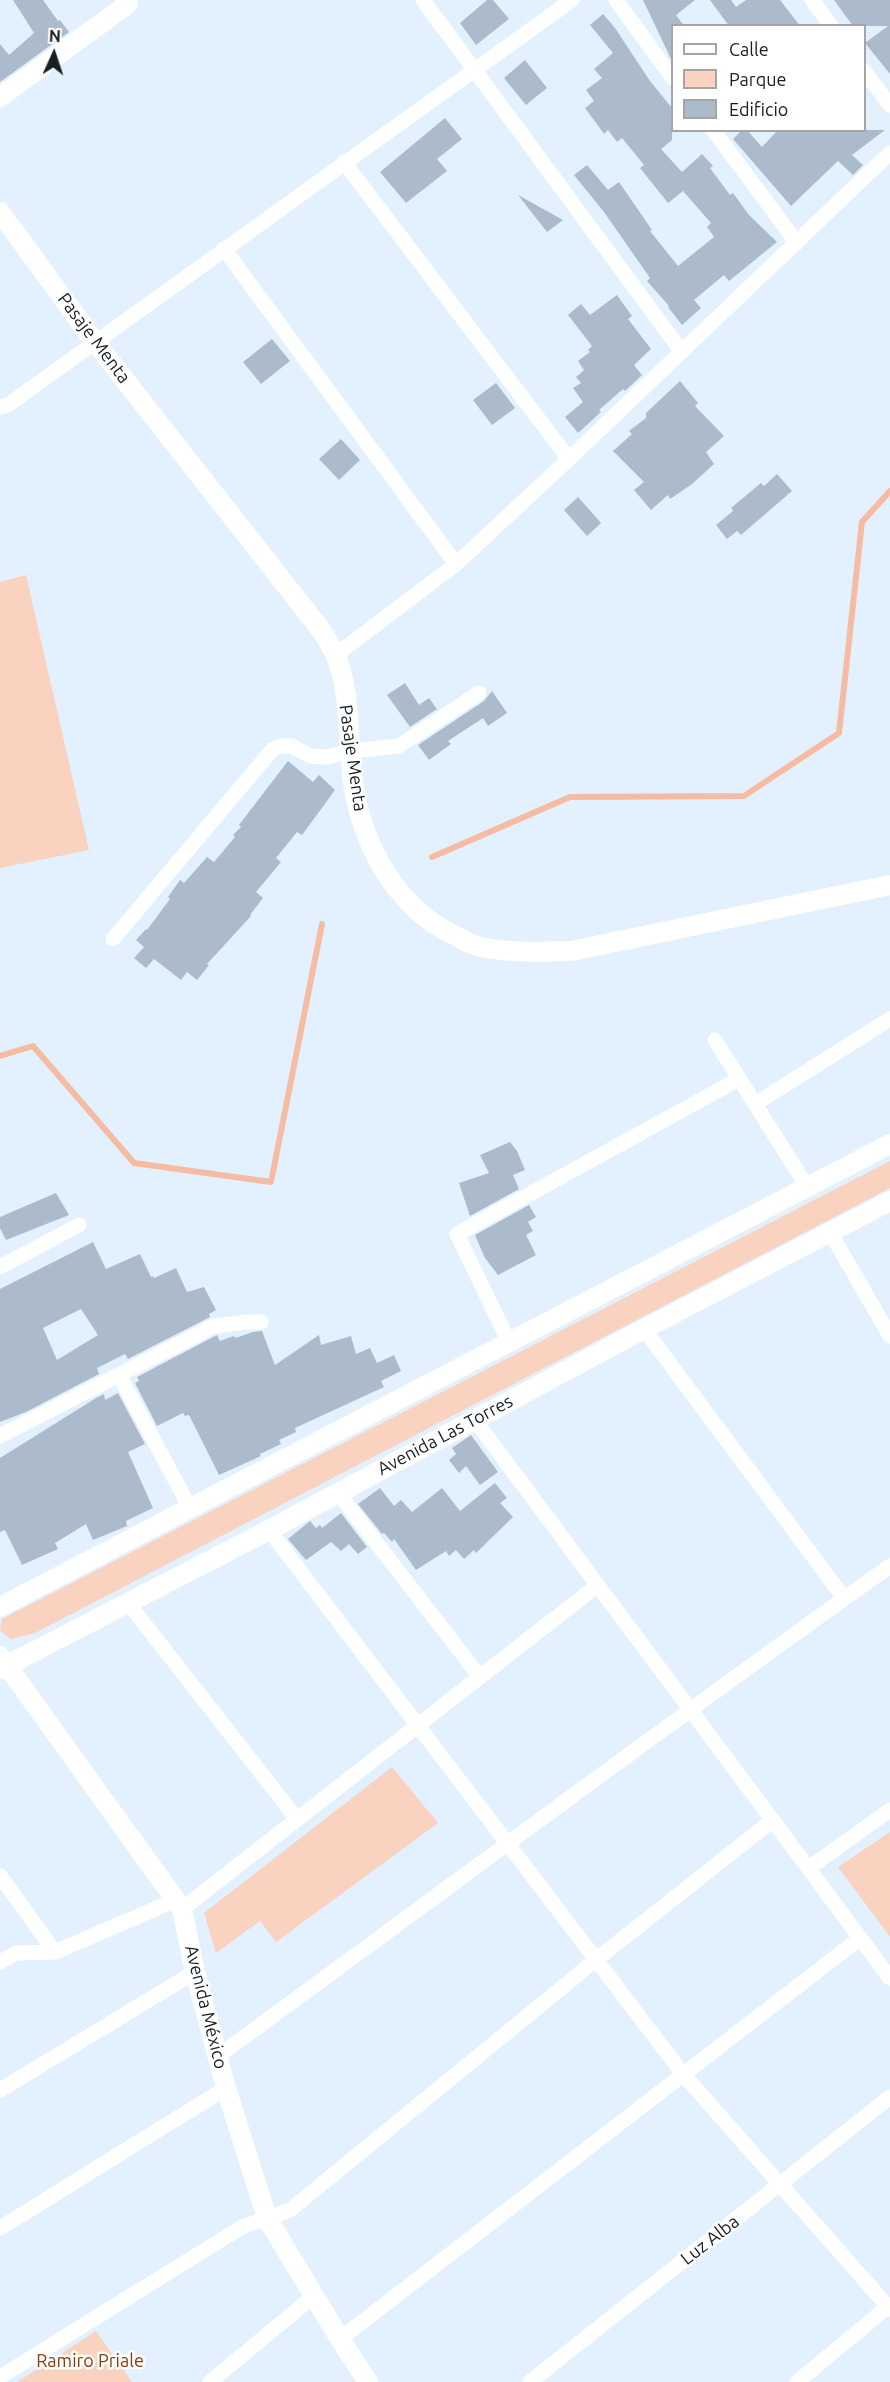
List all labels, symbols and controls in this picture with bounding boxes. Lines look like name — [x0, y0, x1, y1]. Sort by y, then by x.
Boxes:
north arrow — [24, 24, 84, 84]
legend — [671, 24, 866, 132]
text: N — [49, 27, 61, 45]
text: Calle — [729, 39, 769, 59]
text: Parque — [729, 69, 786, 89]
text: Edificio — [729, 99, 788, 119]
street label: Pasaje Menta — [53, 289, 135, 387]
street label: Pasaje Menta — [335, 703, 371, 813]
street label: Avenida Las Torres — [374, 1390, 516, 1480]
street label: Avenida México — [180, 1943, 232, 2071]
street label: Luz Alba — [677, 2211, 743, 2269]
park label: Ramiro Priale — [36, 2350, 144, 2372]

